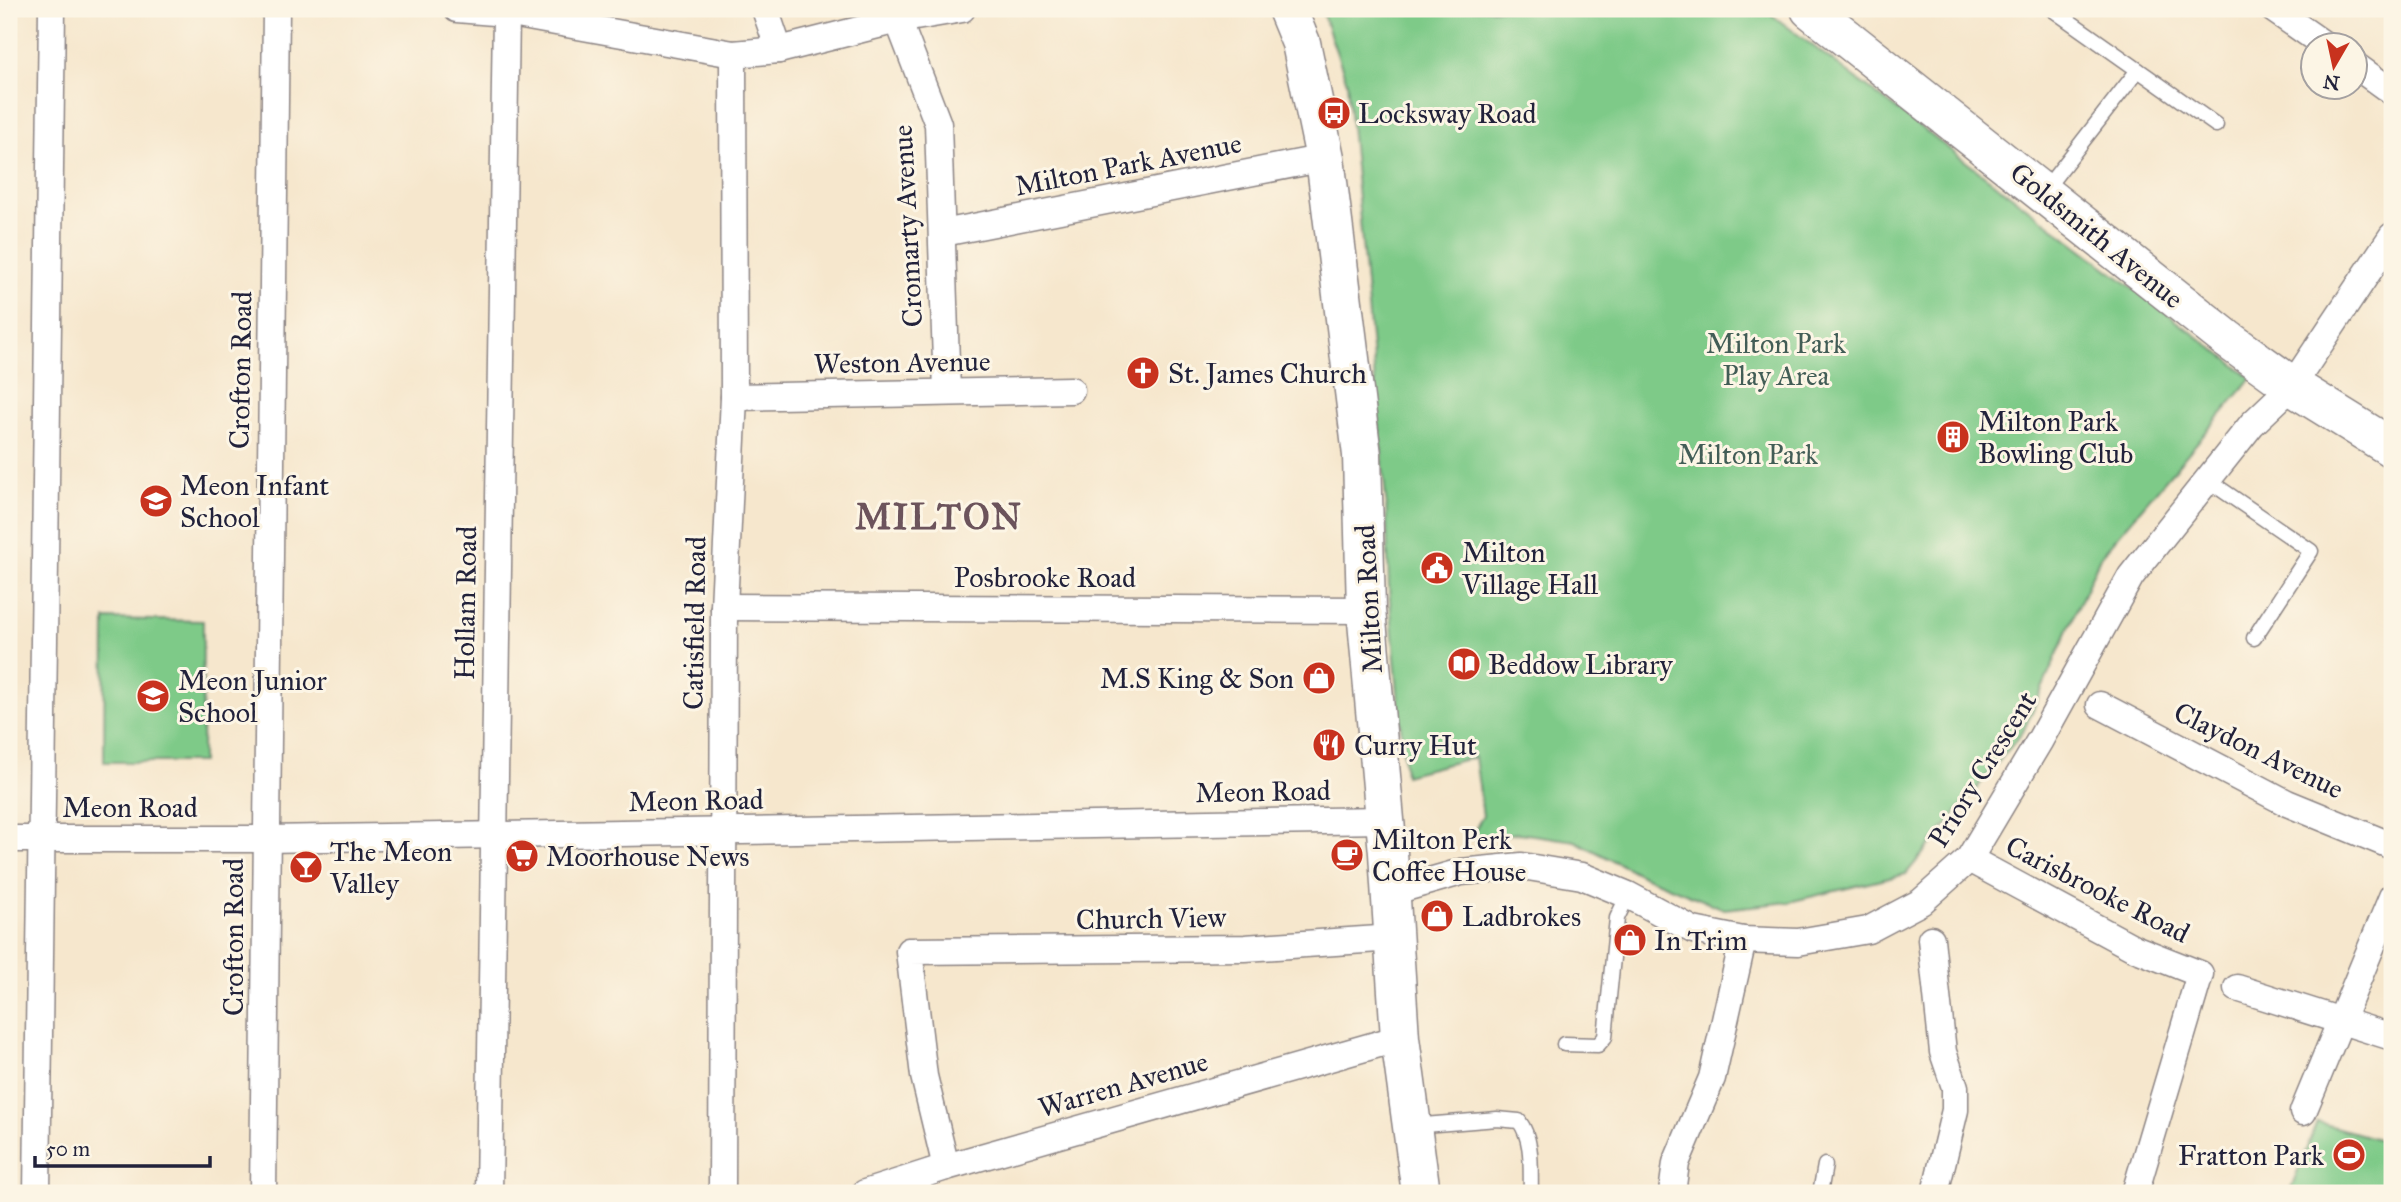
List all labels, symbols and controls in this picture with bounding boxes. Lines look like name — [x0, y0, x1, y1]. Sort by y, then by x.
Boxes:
north arrow — [2300, 32, 2370, 102]
text: N — [2322, 70, 2341, 95]
bus stop icon: Locksway Road — [1315, 94, 1353, 132]
place label: Locksway Road — [1358, 96, 1537, 131]
street label: Cromarty Avenue — [885, 124, 930, 328]
street label: Milton Park Avenue — [1012, 125, 1244, 204]
street label: Goldsmith Avenue — [2003, 155, 2191, 316]
street label: Crofton Road — [222, 291, 259, 449]
park label: Milton Park Play Area — [1706, 326, 1846, 393]
street label: Weston Avenue — [813, 343, 991, 382]
church icon: St. James Church — [1124, 354, 1162, 392]
place label: St. James Church — [1168, 356, 1367, 391]
place label: Milton Park Bowling Club — [1978, 404, 2133, 471]
building icon: Milton Park Bowling Club — [1934, 418, 1972, 456]
park label: Milton Park — [1678, 437, 1818, 472]
place label: Meon Infant School — [180, 468, 329, 535]
school or university icon: Meon Infant School — [137, 482, 175, 520]
district label: MILTON — [855, 496, 1023, 539]
street label: Milton Road — [1347, 524, 1390, 674]
street label: Hollam Road — [447, 526, 484, 680]
place label: Milton Village Hall — [1461, 535, 1599, 602]
street label: Catisfield Road — [675, 536, 714, 710]
public building icon: Milton Village Hall — [1418, 549, 1456, 587]
street label: Posbrooke Road — [954, 560, 1136, 595]
library icon: Beddow Library — [1445, 645, 1483, 683]
place label: Beddow Library — [1488, 647, 1673, 682]
shop icon: M.S King & Son — [1300, 659, 1338, 697]
place label: M.S King & Son — [1100, 661, 1294, 696]
place label: Meon Junior School — [178, 663, 327, 730]
school or university icon: Meon Junior School — [134, 677, 172, 715]
street label: Priory Crescent — [1921, 685, 2044, 854]
street label: Claydon Avenue — [2168, 694, 2349, 807]
restaurant icon: Curry Hut — [1310, 726, 1348, 764]
place label: Curry Hut — [1354, 728, 1477, 763]
street label: Meon Road — [1195, 773, 1331, 810]
street label: Meon Road — [628, 782, 764, 819]
street label: Meon Road — [62, 790, 198, 825]
place label: Milton Perk Coffee House — [1372, 822, 1527, 889]
street label: Carisbrooke Road — [2000, 828, 2196, 951]
place label: The Meon Valley — [329, 834, 452, 901]
cafe icon: Milton Perk Coffee House — [1328, 836, 1366, 874]
supermarket icon: Moorhouse News — [503, 837, 541, 875]
place label: Moorhouse News — [546, 839, 749, 874]
bar icon: The Meon Valley — [287, 848, 325, 886]
street label: Crofton Road — [216, 858, 251, 1016]
shop icon: Ladbrokes — [1418, 897, 1456, 935]
place label: Ladbrokes — [1462, 899, 1581, 934]
street label: Church View — [1076, 900, 1227, 937]
shop icon: In Trim — [1611, 921, 1649, 959]
place label: In Trim — [1654, 923, 1747, 958]
street label: Warren Avenue — [1034, 1044, 1212, 1125]
scale bar — [35, 1125, 210, 1169]
text: 50 m — [46, 1136, 91, 1162]
sports icon: Fratton Park — [2330, 1136, 2368, 1174]
place label: Fratton Park — [2178, 1138, 2324, 1173]

